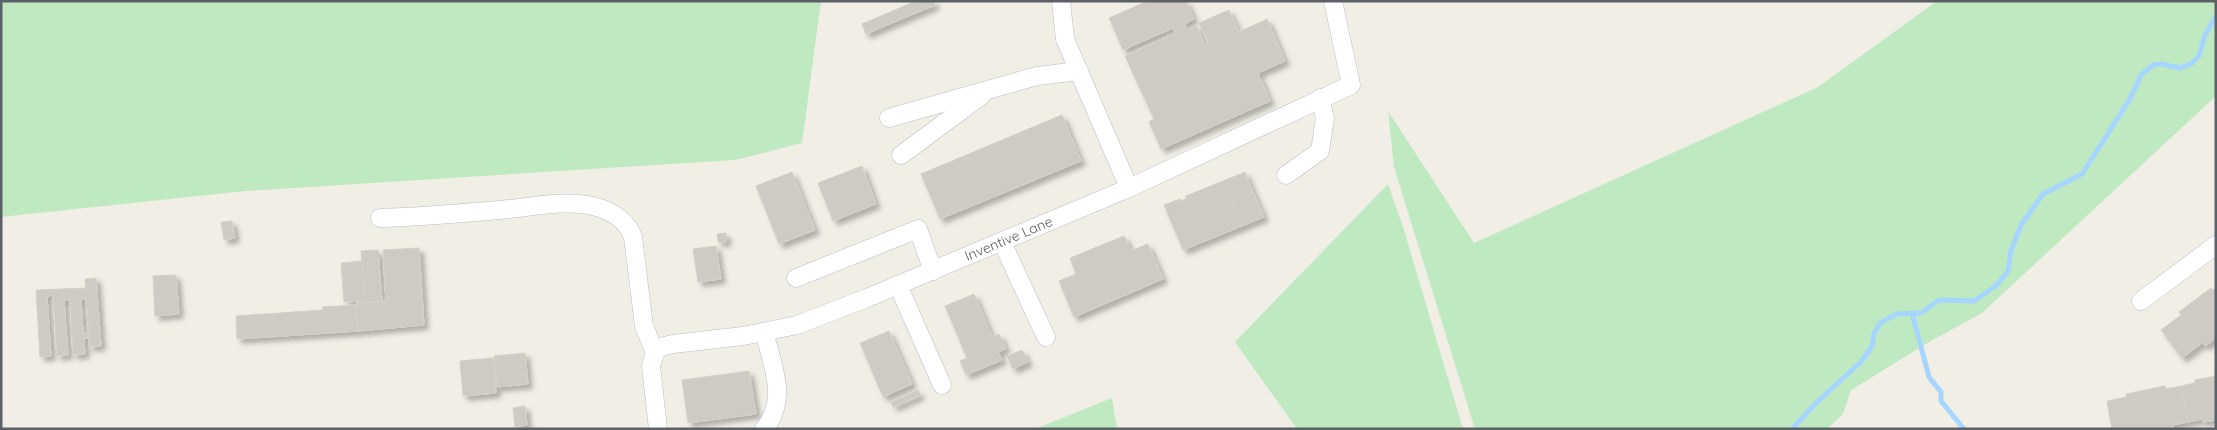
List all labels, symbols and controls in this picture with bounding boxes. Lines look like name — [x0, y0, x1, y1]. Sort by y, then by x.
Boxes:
street label: Inventive Lane — [962, 212, 1055, 265]

